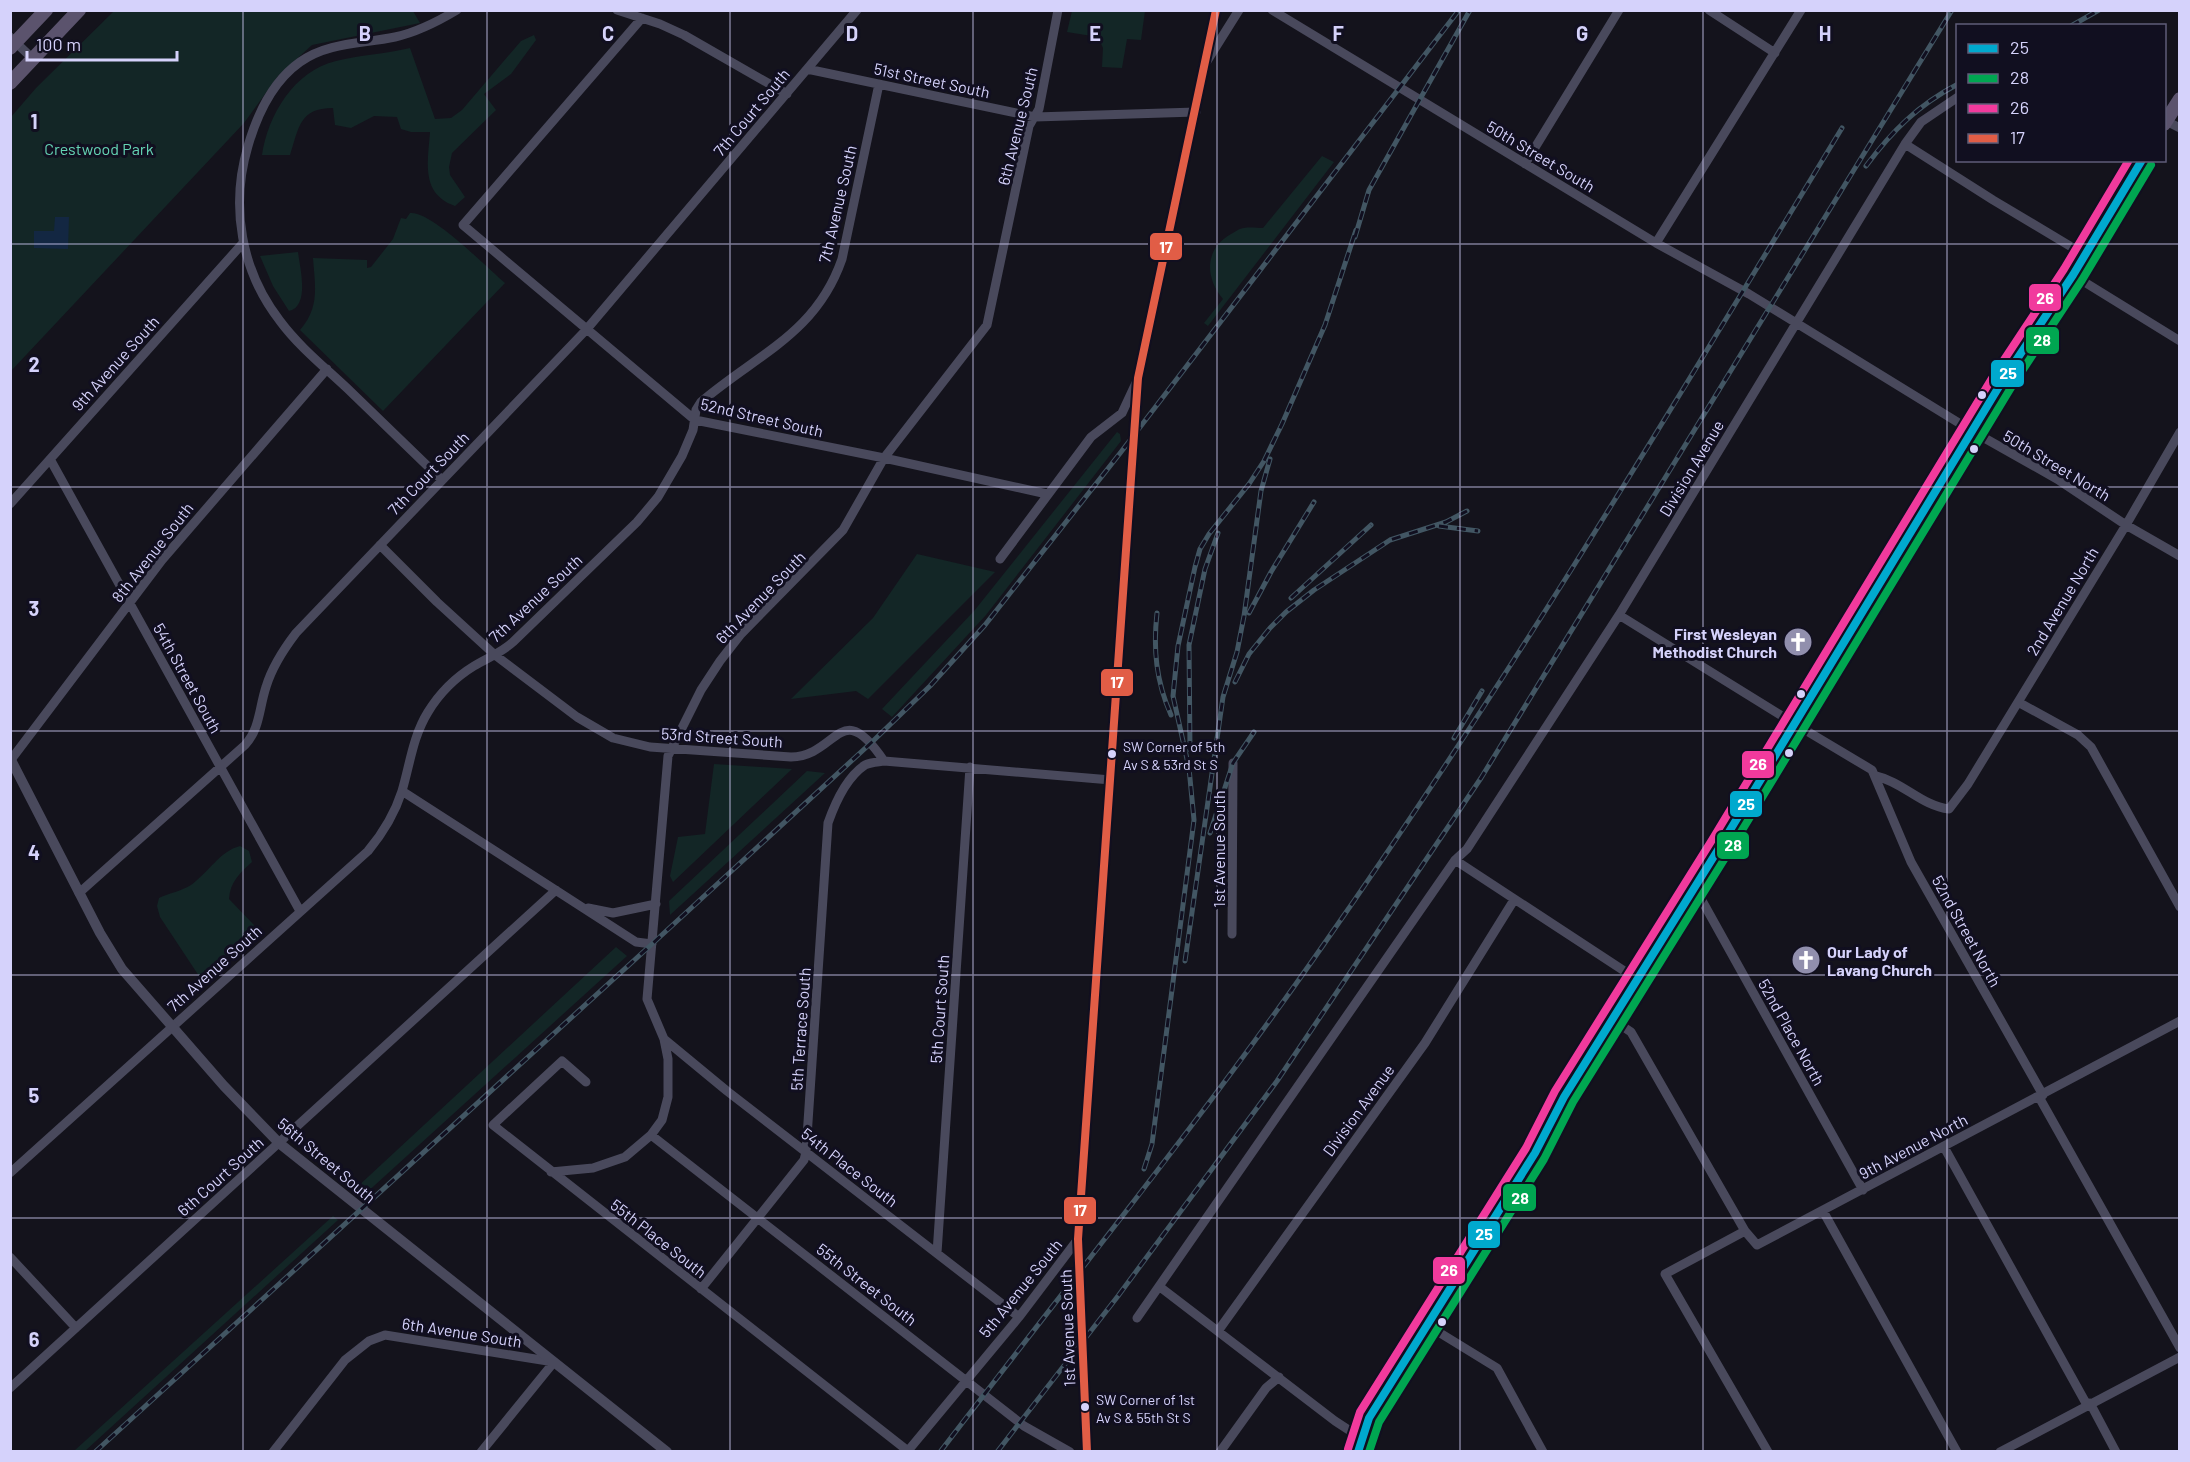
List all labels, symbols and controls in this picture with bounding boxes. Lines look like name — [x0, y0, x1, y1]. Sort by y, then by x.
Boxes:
text: B — [359, 21, 371, 45]
text: C — [602, 21, 614, 45]
text: D — [846, 21, 858, 45]
text: E — [1089, 21, 1101, 45]
text: F — [1332, 21, 1344, 45]
text: G — [1576, 21, 1588, 45]
text: H — [1819, 21, 1831, 45]
scale bar — [27, 24, 177, 62]
legend — [1956, 24, 2166, 162]
text: 100 m — [36, 33, 81, 55]
text: 25 — [2010, 36, 2029, 58]
street label: 51st Street South — [872, 58, 992, 102]
street label: 7th Court South — [709, 64, 793, 160]
street label: 6th Avenue South — [993, 65, 1041, 187]
text: 28 — [2010, 66, 2029, 88]
text: 26 — [2010, 96, 2029, 118]
text: 1 — [30, 109, 38, 133]
street label: 50th Street South — [1483, 116, 1599, 196]
text: 17 — [2010, 126, 2025, 148]
park label: Crestwood Park — [44, 139, 154, 158]
street label: 7th Avenue South — [814, 143, 860, 265]
line badge: 17 — [1149, 232, 1183, 261]
text: 17 — [1159, 237, 1173, 256]
line badge: 26 — [2028, 283, 2062, 312]
text: 26 — [2036, 288, 2054, 307]
street label: 9th Avenue South — [67, 312, 163, 414]
line badge: 28 — [2025, 326, 2060, 355]
text: 28 — [2033, 330, 2051, 349]
text: 2 — [28, 352, 40, 376]
line badge: 25 — [1990, 359, 2025, 388]
text: 25 — [1999, 363, 2017, 382]
unlabelled marker — [1976, 389, 1988, 401]
street label: 52nd Street South — [699, 394, 825, 440]
street label: Division Avenue — [1655, 416, 1727, 520]
street label: 50th Street North — [2000, 425, 2114, 505]
street label: 7th Court South — [384, 427, 472, 519]
unlabelled marker — [1968, 443, 1980, 455]
street label: 8th Avenue South — [107, 498, 197, 606]
street label: 2nd Avenue North — [2022, 543, 2102, 659]
street label: 6th Avenue South — [711, 547, 809, 647]
street label: 7th Avenue South — [485, 550, 585, 646]
text: 3 — [29, 596, 39, 620]
street label: 54th Street South — [150, 620, 226, 736]
place label: First Wesleyan Methodist Church — [1652, 624, 1777, 661]
church icon: First Wesleyan Methodist Church — [1782, 626, 1814, 658]
line badge: 17 — [1100, 668, 1134, 697]
text: 17 — [1110, 672, 1124, 691]
unlabelled marker — [1795, 688, 1807, 700]
street label: 53rd Street South — [660, 723, 784, 751]
place label: SW Corner of 5th Av S & 53rd St S — [1123, 738, 1225, 773]
unlabelled marker — [1783, 747, 1795, 759]
marker: SW Corner of 5th Av S & 53rd St S — [1106, 748, 1118, 760]
line badge: 26 — [1741, 750, 1775, 779]
text: 26 — [1749, 754, 1767, 773]
street label: 1st Avenue South — [1209, 790, 1228, 908]
line badge: 25 — [1729, 790, 1763, 818]
text: 25 — [1737, 794, 1755, 813]
line badge: 28 — [1716, 831, 1750, 860]
text: 28 — [1724, 835, 1742, 854]
text: 4 — [28, 840, 40, 864]
street label: 52nd Street North — [1929, 872, 2005, 990]
street label: 7th Avenue South — [163, 921, 265, 1015]
place label: Our Lady of Lavang Church — [1827, 942, 1932, 979]
church icon: Our Lady of Lavang Church — [1790, 944, 1822, 976]
street label: 5th Court South — [926, 954, 952, 1064]
street label: 5th Terrace South — [786, 967, 814, 1091]
street label: 52nd Place North — [1755, 976, 1829, 1088]
street label: Division Avenue — [1318, 1060, 1398, 1160]
text: 5 — [29, 1083, 40, 1107]
street label: 9th Avenue North — [1856, 1109, 1970, 1183]
street label: 56th Street South — [274, 1113, 380, 1207]
street label: 54th Place South — [798, 1123, 902, 1211]
street label: 6th Court South — [173, 1132, 267, 1220]
line badge: 28 — [1502, 1183, 1537, 1212]
text: 28 — [1511, 1188, 1529, 1207]
street label: 55th Place South — [607, 1195, 711, 1281]
line badge: 17 — [1063, 1196, 1097, 1225]
text: 17 — [1073, 1200, 1087, 1219]
line badge: 25 — [1467, 1220, 1501, 1249]
text: 25 — [1475, 1224, 1493, 1243]
street label: 5th Avenue South — [975, 1235, 1065, 1341]
street label: 55th Street South — [813, 1239, 921, 1329]
line badge: 26 — [1432, 1256, 1466, 1285]
text: 26 — [1440, 1260, 1458, 1279]
street label: 1st Avenue South — [1055, 1269, 1079, 1387]
street label: 6th Avenue South — [401, 1313, 523, 1351]
unlabelled marker — [1436, 1316, 1448, 1328]
text: 6 — [29, 1327, 40, 1351]
place label: SW Corner of 1st Av S & 55th St S — [1096, 1391, 1195, 1426]
marker: SW Corner of 1st Av S & 55th St S — [1079, 1401, 1091, 1413]

